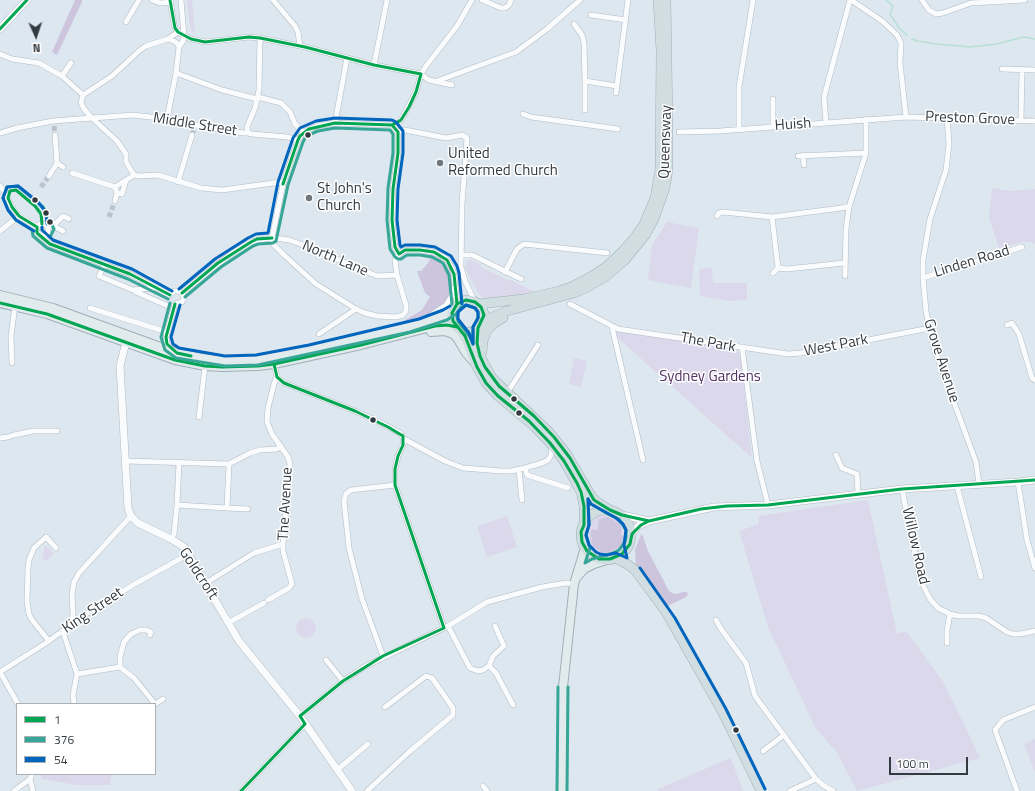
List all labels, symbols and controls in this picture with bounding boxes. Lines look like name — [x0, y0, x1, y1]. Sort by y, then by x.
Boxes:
north arrow — [16, 16, 56, 56]
text: N — [32, 40, 41, 56]
street label: Queensway — [656, 105, 676, 179]
street label: Preston Grove — [925, 108, 1015, 130]
street label: Middle Street — [152, 109, 238, 141]
street label: Huish — [774, 115, 812, 135]
unlabelled marker — [303, 130, 313, 140]
place label: United Reformed Church — [448, 145, 558, 180]
marker: United Reformed Church — [435, 158, 445, 168]
place label: St John's Church — [317, 180, 372, 215]
marker: St John's Church — [304, 193, 314, 203]
unlabelled marker — [30, 195, 40, 205]
unlabelled marker — [41, 208, 51, 218]
unlabelled marker — [45, 217, 55, 227]
street label: North Lane — [299, 237, 371, 281]
street label: Linden Road — [932, 242, 1012, 282]
street label: Grove Avenue — [919, 317, 963, 405]
street label: The Park — [679, 329, 737, 357]
street label: West Park — [802, 331, 870, 361]
park label: Sydney Gardens — [659, 368, 761, 386]
unlabelled marker — [509, 394, 519, 404]
unlabelled marker — [514, 408, 524, 418]
unlabelled marker — [368, 415, 378, 425]
street label: The Avenue — [275, 467, 297, 541]
street label: Willow Road — [897, 506, 933, 586]
street label: Goldcroft — [175, 545, 221, 603]
street label: King Street — [59, 584, 127, 638]
legend — [16, 703, 156, 775]
text: 1 — [54, 710, 61, 729]
unlabelled marker — [731, 725, 741, 735]
text: 376 — [54, 730, 74, 749]
scale bar — [891, 749, 970, 775]
text: 54 — [54, 750, 67, 769]
text: 100 m — [896, 754, 929, 773]

